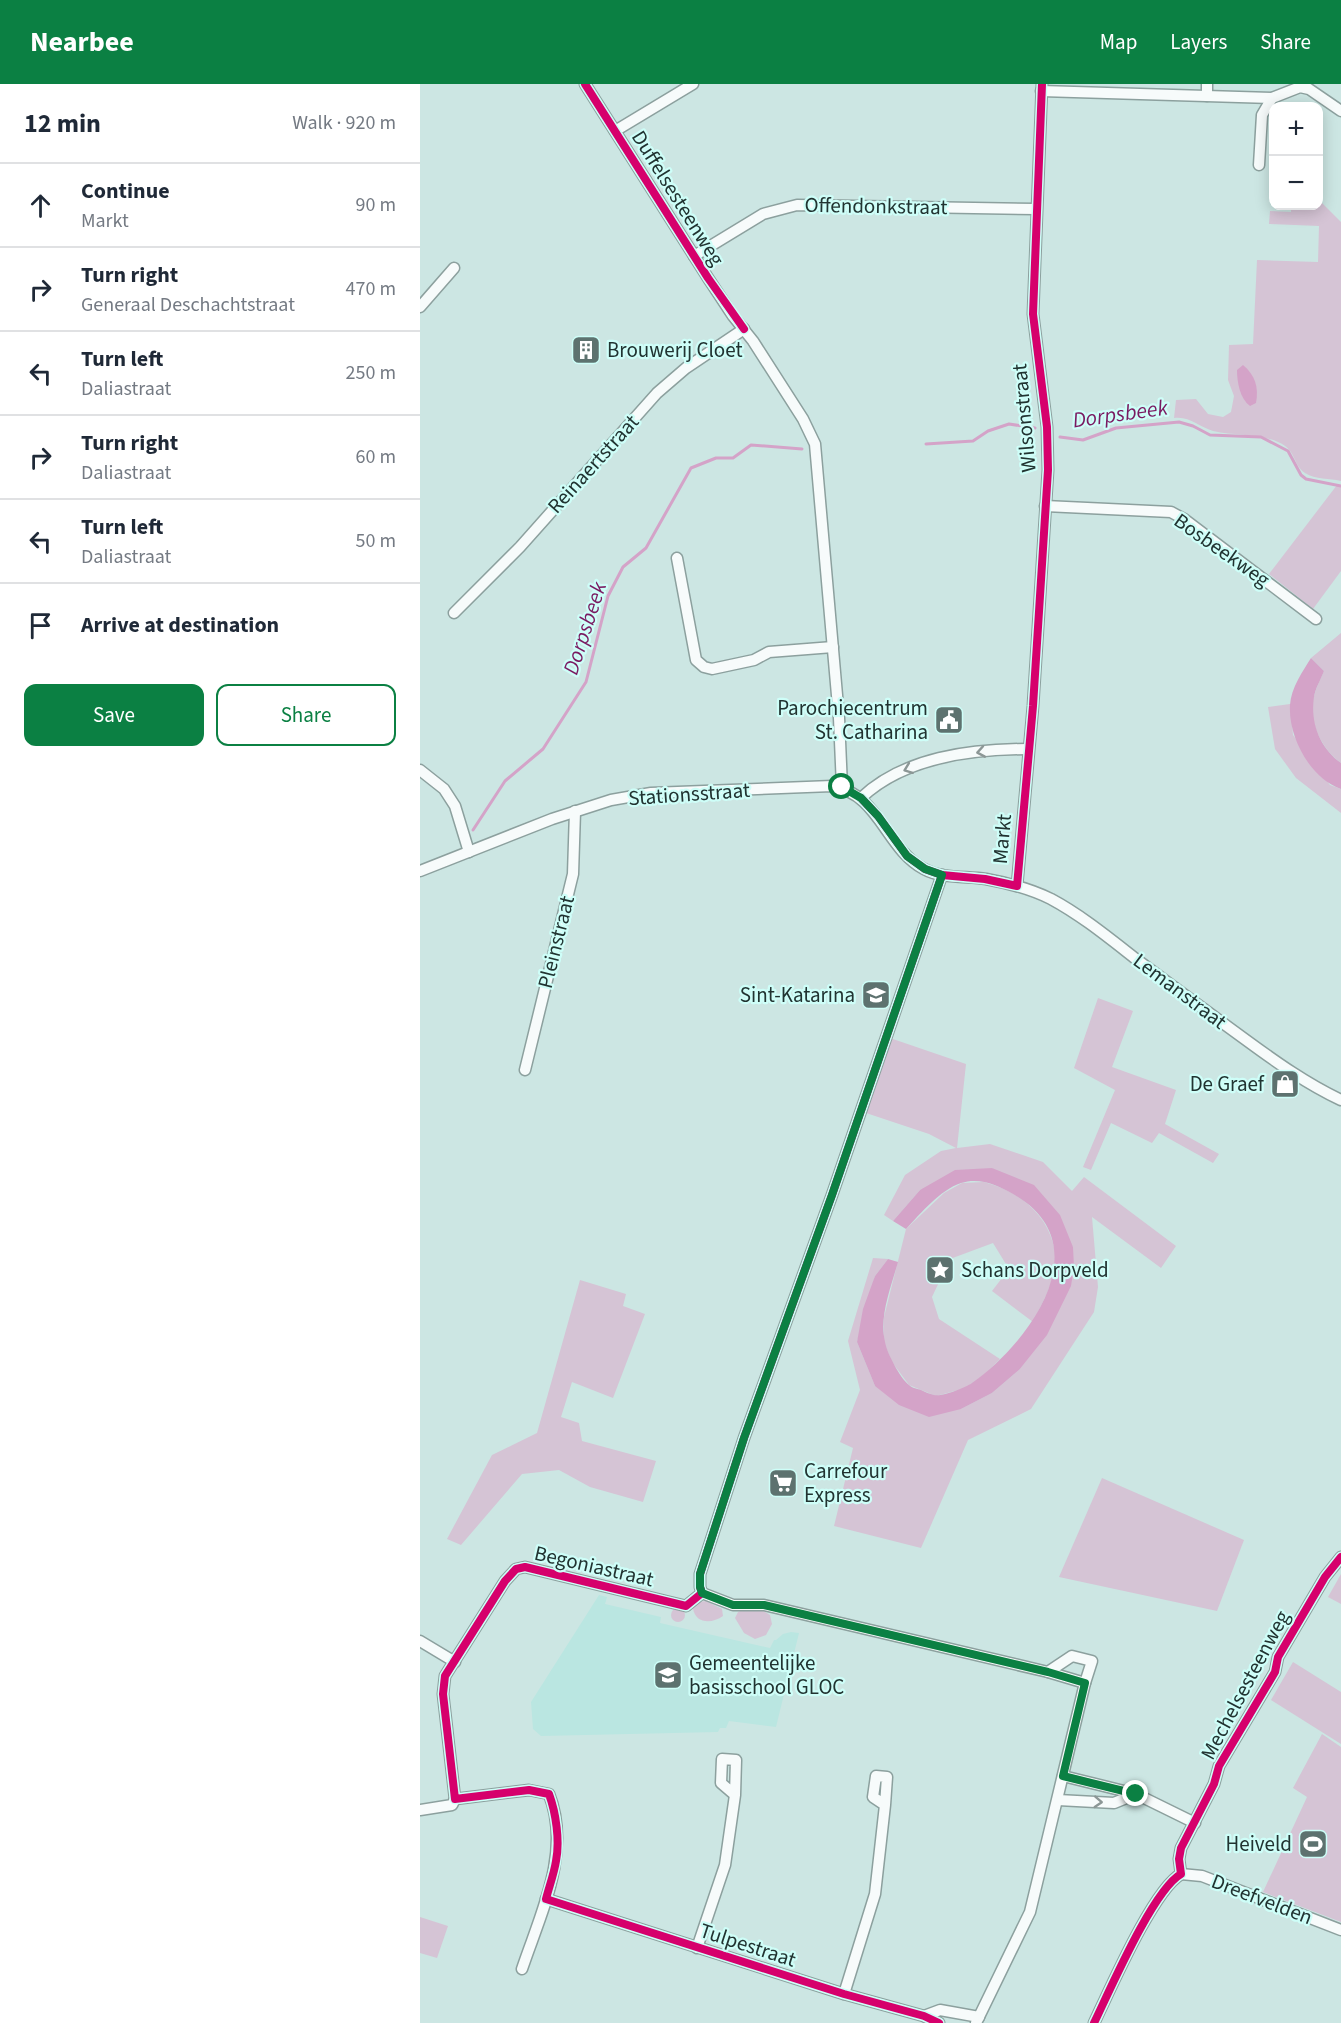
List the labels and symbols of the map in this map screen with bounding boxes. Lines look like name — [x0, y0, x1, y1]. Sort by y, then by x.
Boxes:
street label: Duffelsesteenweg — [624, 125, 732, 272]
street label: Offendonkstraat — [804, 190, 948, 222]
building icon: Brouwerij Cloet — [570, 334, 602, 366]
place label: Brouwerij Cloet — [607, 335, 743, 365]
street label: Wilsonstraat — [1004, 362, 1044, 474]
water label: Dorpsbeek — [1070, 391, 1170, 437]
street label: Reinaertstraat — [540, 408, 646, 520]
street label: Bosbeekweg — [1168, 506, 1276, 594]
water label: Dorpsbeek — [555, 577, 615, 679]
place label: Parochiecentrum St. Catharina — [777, 693, 928, 747]
public building icon: Parochiecentrum St. Catharina — [933, 704, 965, 736]
one-way arrow — [976, 745, 986, 757]
one-way arrow — [903, 761, 914, 774]
route start — [828, 773, 854, 799]
street label: Stationsstraat — [627, 775, 751, 813]
street label: Markt — [985, 813, 1019, 865]
street label: Pleinstraat — [530, 892, 582, 992]
street label: Lemanstraat — [1127, 946, 1233, 1036]
school or university icon: Sint-Katarina — [860, 979, 892, 1011]
place label: Sint-Katarina — [740, 980, 855, 1010]
shop icon: De Graef — [1269, 1068, 1301, 1100]
place label: De Graef — [1190, 1069, 1265, 1099]
place icon: Schans Dorpveld — [924, 1254, 956, 1286]
place label: Schans Dorpveld — [961, 1255, 1109, 1285]
place label: Carrefour Express — [804, 1456, 888, 1510]
supermarket icon: Carrefour Express — [767, 1467, 799, 1499]
street label: Begoniastraat — [531, 1538, 657, 1594]
street label: Mechelsesteenweg — [1193, 1605, 1297, 1765]
place label: Gemeentelijke basisschool GLOC — [689, 1648, 844, 1702]
school or university icon: Gemeentelijke basisschool GLOC — [652, 1659, 684, 1691]
route end — [1122, 1780, 1148, 1806]
one-way arrow — [1093, 1795, 1102, 1808]
sports icon: Heiveld — [1297, 1828, 1329, 1860]
place label: Heiveld — [1226, 1829, 1292, 1859]
street label: Dreefvelden — [1207, 1866, 1317, 1932]
street label: Tulpestraat — [696, 1915, 800, 1975]

